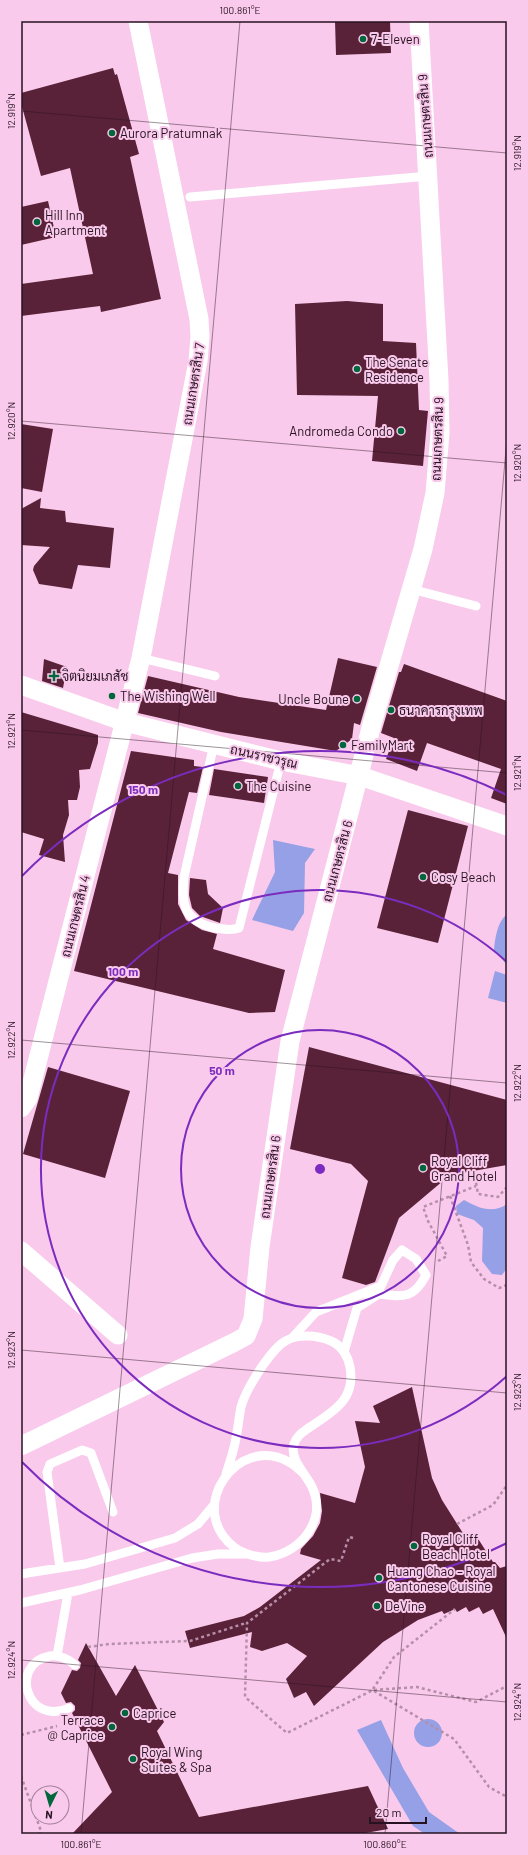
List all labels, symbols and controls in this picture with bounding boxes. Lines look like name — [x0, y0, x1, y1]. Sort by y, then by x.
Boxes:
text: 100.861°E — [219, 4, 261, 16]
place label: 7-Eleven — [371, 31, 420, 47]
marker: 7-Eleven — [358, 34, 368, 44]
street label: ถนนเกษตรสิน 9 — [414, 74, 436, 158]
text: 12.919°N — [5, 93, 17, 129]
place label: Aurora Pratumnak — [120, 125, 223, 141]
marker: Aurora Pratumnak — [107, 128, 117, 138]
text: 12.919°N — [511, 135, 523, 171]
place label: Hill Inn Apartment — [45, 207, 106, 238]
marker: Hill Inn Apartment — [32, 217, 42, 227]
street label: ถนนเกษตรสิน 7 — [179, 342, 207, 426]
place label: The Senate Residence — [365, 354, 428, 385]
marker: The Senate Residence — [352, 364, 362, 374]
street label: ถนนเกษตรสิน 9 — [428, 397, 446, 481]
text: 12.920°N — [5, 402, 17, 440]
place label: Andromeda Condo — [289, 423, 393, 439]
marker: Andromeda Condo — [396, 426, 406, 436]
text: 12.920°N — [511, 444, 523, 482]
place label: จิตนิยมเภสัช — [62, 668, 128, 684]
marker: จิตนิยมเภสัช — [49, 671, 59, 681]
place label: The Wishing Well — [120, 688, 215, 704]
marker: The Wishing Well — [107, 691, 117, 701]
place label: Uncle Boune — [278, 691, 349, 707]
marker: Uncle Boune — [352, 694, 362, 704]
place label: ธนาคารกรุงเทพ — [399, 702, 483, 720]
marker: ธนาคารกรุงเทพ — [386, 705, 396, 715]
text: 12.921°N — [5, 713, 17, 749]
place label: FamilyMart — [351, 737, 413, 753]
marker: FamilyMart — [338, 740, 348, 750]
street label: ถนนราชวรุณ — [228, 741, 299, 773]
text: 12.921°N — [511, 755, 523, 791]
place label: The Cuisine — [246, 778, 312, 794]
marker: The Cuisine — [233, 781, 243, 791]
text: 150 m — [128, 782, 158, 796]
street label: ถนนเกษตรสิน 6 — [318, 818, 356, 904]
place label: Cosy Beach — [431, 869, 496, 885]
marker: Cosy Beach — [418, 872, 428, 882]
street label: ถนนเกษตรสิน 4 — [57, 873, 93, 959]
text: 100 m — [108, 964, 138, 978]
text: 12.922°N — [5, 1021, 17, 1059]
text: 50 m — [209, 1063, 235, 1077]
text: 12.922°N — [511, 1064, 523, 1102]
street label: ถนนเกษตรสิน 6 — [256, 1134, 284, 1220]
place label: Royal Cliff Grand Hotel — [431, 1153, 497, 1184]
centre of rings — [313, 1162, 327, 1176]
marker: Royal Cliff Grand Hotel — [418, 1163, 428, 1173]
text: 12.923°N — [5, 1331, 17, 1369]
text: 12.923°N — [511, 1373, 523, 1411]
place label: Royal Cliff Beach Hotel — [422, 1531, 490, 1562]
marker: Royal Cliff Beach Hotel — [409, 1541, 419, 1551]
place label: Huang Chao – Royal Cantonese Cuisine — [387, 1563, 496, 1594]
marker: Huang Chao – Royal Cantonese Cuisine — [374, 1573, 384, 1583]
place label: DeVine — [385, 1598, 425, 1614]
marker: DeVine — [372, 1601, 382, 1611]
text: 12.924°N — [5, 1641, 17, 1679]
text: 12.924°N — [511, 1683, 523, 1721]
place label: Caprice — [133, 1705, 176, 1721]
marker: Caprice — [120, 1708, 130, 1718]
place label: Terrace @ Caprice — [47, 1712, 104, 1743]
marker: Terrace @ Caprice — [107, 1722, 117, 1732]
place label: Royal Wing Suites & Spa — [141, 1744, 212, 1775]
marker: Royal Wing Suites & Spa — [128, 1754, 138, 1764]
north arrow — [30, 1785, 70, 1825]
scale bar — [370, 1799, 426, 1825]
text: 20 m — [376, 1805, 402, 1819]
text: N — [45, 1809, 53, 1822]
text: 100.861°E — [60, 1838, 102, 1850]
text: 100.860°E — [363, 1838, 407, 1850]

